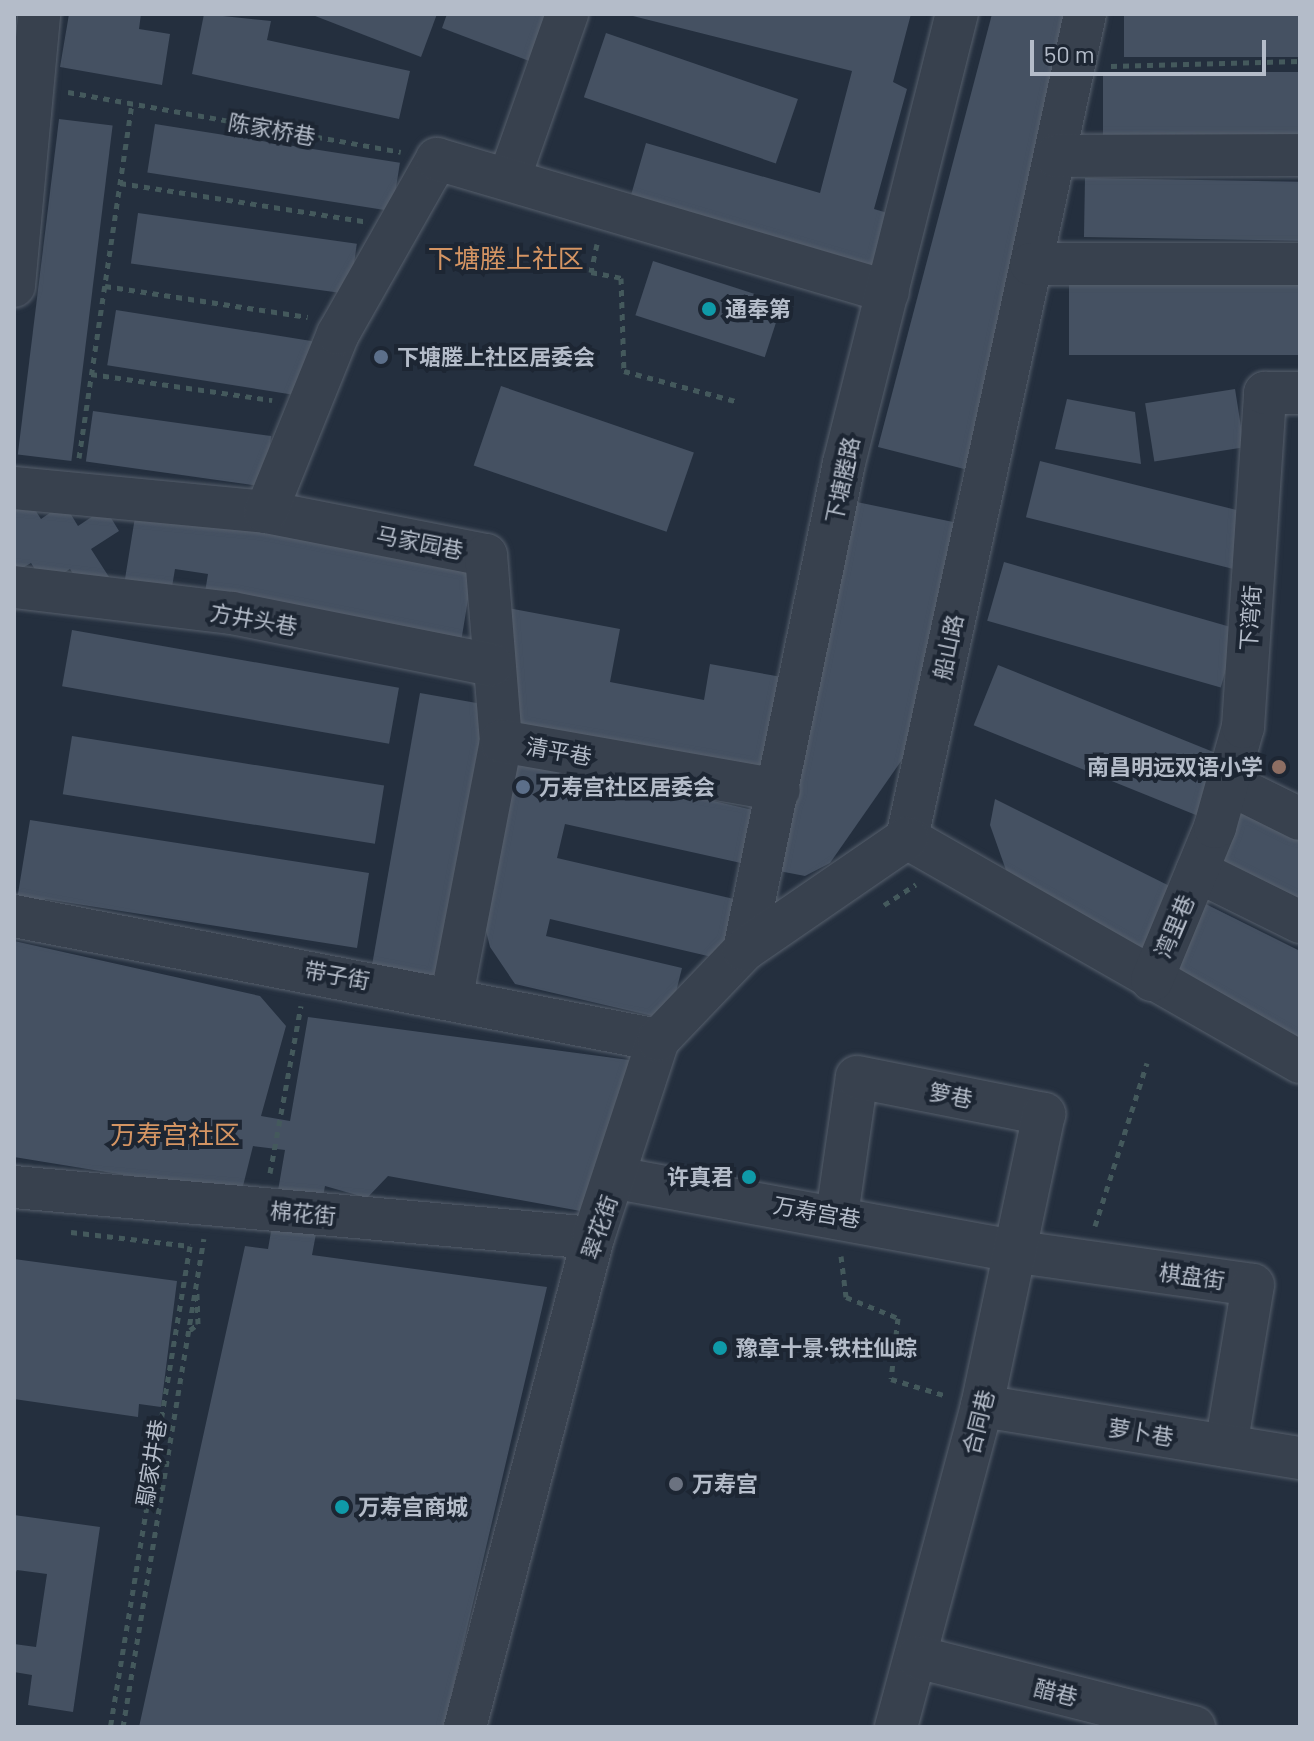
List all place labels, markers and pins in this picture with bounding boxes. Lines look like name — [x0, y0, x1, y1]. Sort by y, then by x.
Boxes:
place label: 通奉第 — [725, 296, 791, 322]
marker: 通奉第 — [700, 300, 718, 318]
place label: 下塘塍上社区居委会 — [397, 344, 595, 370]
marker: 下塘塍上社区居委会 — [372, 348, 390, 366]
place label: 南昌明远双语小学 — [1087, 754, 1263, 780]
marker: 南昌明远双语小学 — [1270, 758, 1288, 776]
place label: 万寿宫社区居委会 — [539, 774, 715, 800]
marker: 万寿宫社区居委会 — [514, 778, 532, 796]
place label: 许真君 — [667, 1164, 733, 1190]
marker: 许真君 — [740, 1168, 758, 1186]
place label: 豫章十景·铁柱仙踪 — [736, 1335, 917, 1361]
marker: 豫章十景·铁柱仙踪 — [711, 1339, 729, 1357]
place label: 万寿宫 — [692, 1471, 758, 1497]
marker: 万寿宫 — [667, 1475, 685, 1493]
place label: 万寿宫商城 — [358, 1494, 468, 1520]
marker: 万寿宫商城 — [333, 1498, 351, 1516]

